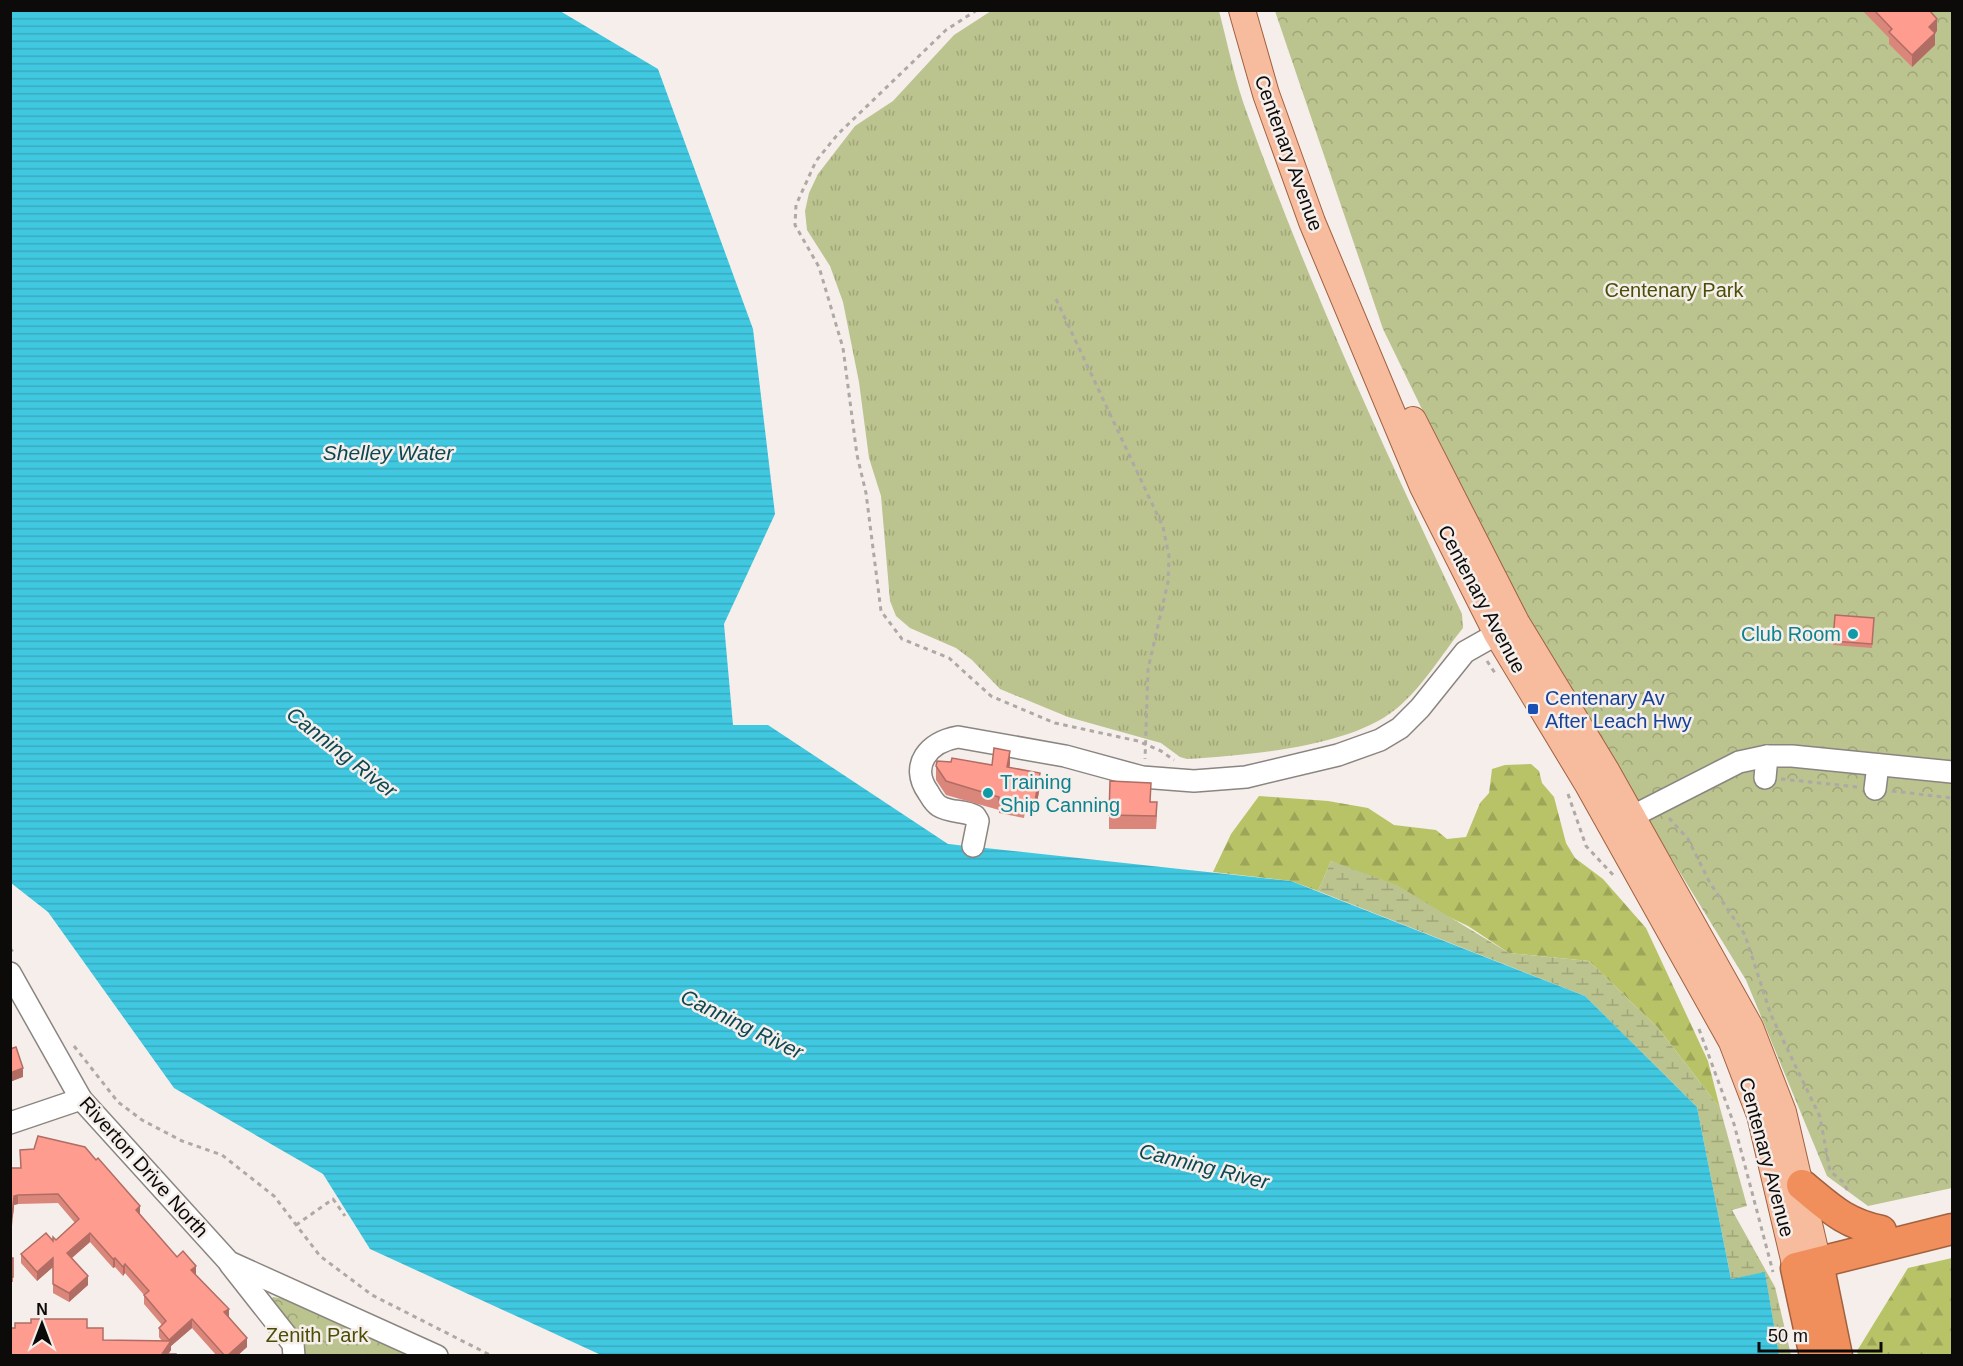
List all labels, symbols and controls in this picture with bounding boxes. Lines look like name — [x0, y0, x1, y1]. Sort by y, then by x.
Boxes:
street label: Centenary Avenue — [1251, 72, 1327, 234]
park label: Centenary Park — [1605, 279, 1744, 301]
water label: Shelley Water — [323, 441, 454, 464]
street label: Centenary Avenue — [1434, 521, 1530, 677]
place label: Club Room — [1741, 623, 1841, 645]
marker: Club Room — [1846, 627, 1860, 641]
place label: Centenary Av After Leach Hwy — [1545, 687, 1692, 732]
water label: Canning River — [282, 702, 402, 803]
marker: Centenary Av After Leach Hwy — [1526, 702, 1540, 716]
place label: Training Ship Canning — [1000, 771, 1120, 816]
marker: Training Ship Canning — [981, 786, 995, 800]
water label: Canning River — [677, 984, 808, 1064]
street label: Centenary Avenue — [1735, 1075, 1799, 1239]
street label: Riverton Drive North — [75, 1092, 213, 1242]
water label: Canning River — [1137, 1139, 1272, 1193]
north arrow — [12, 1294, 72, 1354]
text: N — [36, 1301, 48, 1318]
scale bar — [1759, 1315, 1880, 1353]
park label: Zenith Park — [266, 1324, 369, 1346]
text: 50 m — [1768, 1326, 1808, 1346]

